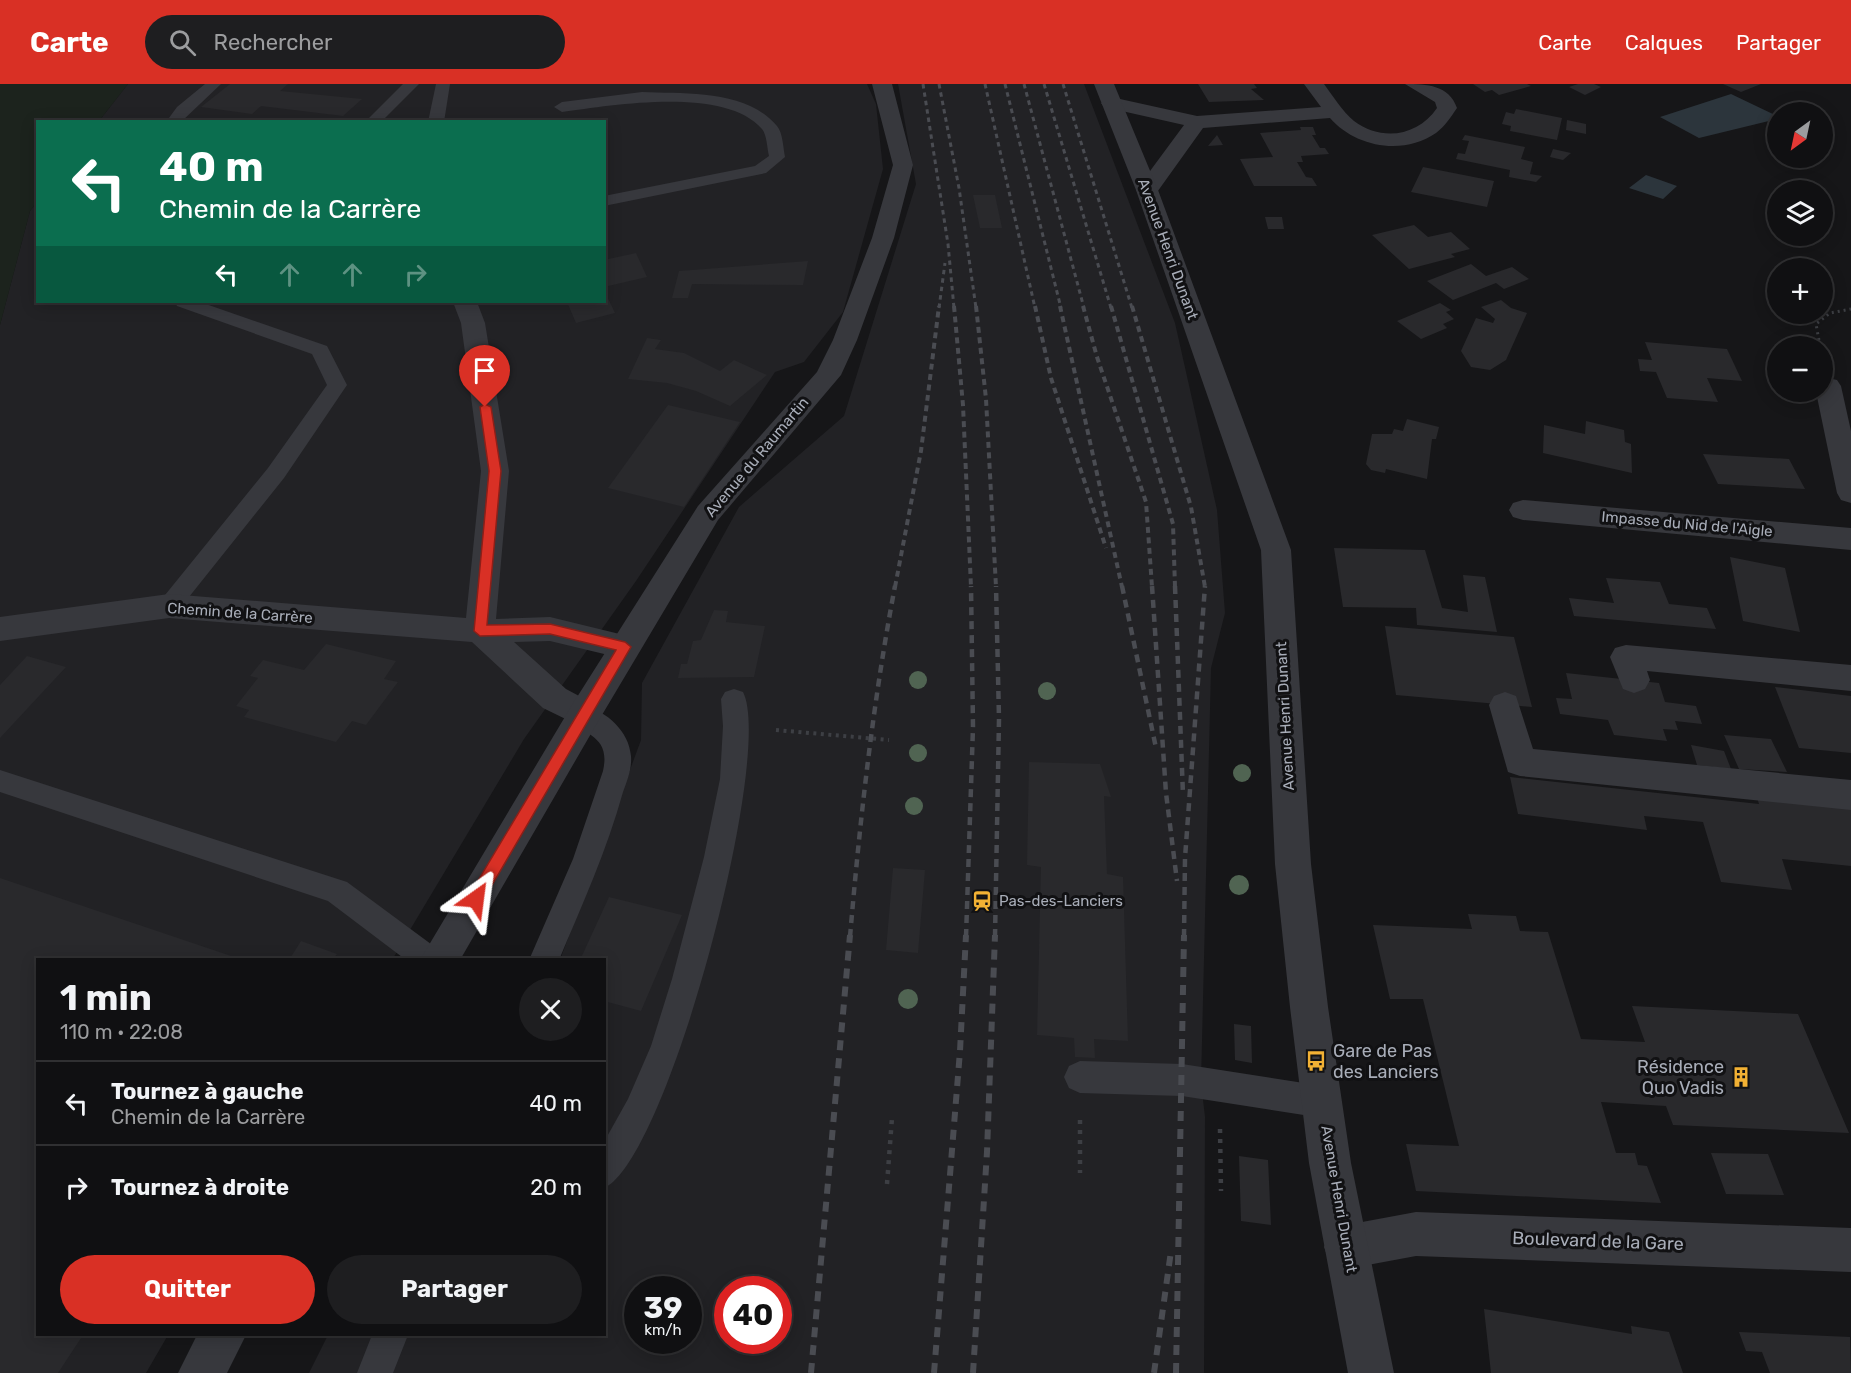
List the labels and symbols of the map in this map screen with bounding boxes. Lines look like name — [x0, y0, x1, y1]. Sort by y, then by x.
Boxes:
north arrow — [1767, 102, 1833, 168]
street label: Avenue Henri Dunant — [1134, 176, 1202, 322]
pin — [459, 345, 510, 407]
street label: Avenue du Raumartin — [702, 393, 812, 521]
street label: Impasse du Nid de l'Aigle — [1601, 508, 1773, 540]
street label: Chemin de la Carrère — [167, 599, 313, 627]
street label: Avenue Henri Dunant — [1272, 641, 1298, 791]
position arrow — [444, 867, 508, 931]
station icon: Pas-des-Lanciers — [970, 889, 994, 913]
place label: Pas-des-Lanciers — [999, 892, 1123, 910]
place label: Gare de Pas des Lanciers — [1333, 1040, 1439, 1083]
bus stop icon: Gare de Pas des Lanciers — [1304, 1049, 1328, 1073]
place label: Résidence Quo Vadis — [1637, 1056, 1724, 1099]
building icon: Résidence Quo Vadis — [1729, 1065, 1753, 1089]
street label: Avenue Henri Dunant — [1317, 1124, 1361, 1274]
street label: Boulevard de la Gare — [1512, 1227, 1684, 1255]
speed limit sign: 40 — [714, 1276, 792, 1354]

